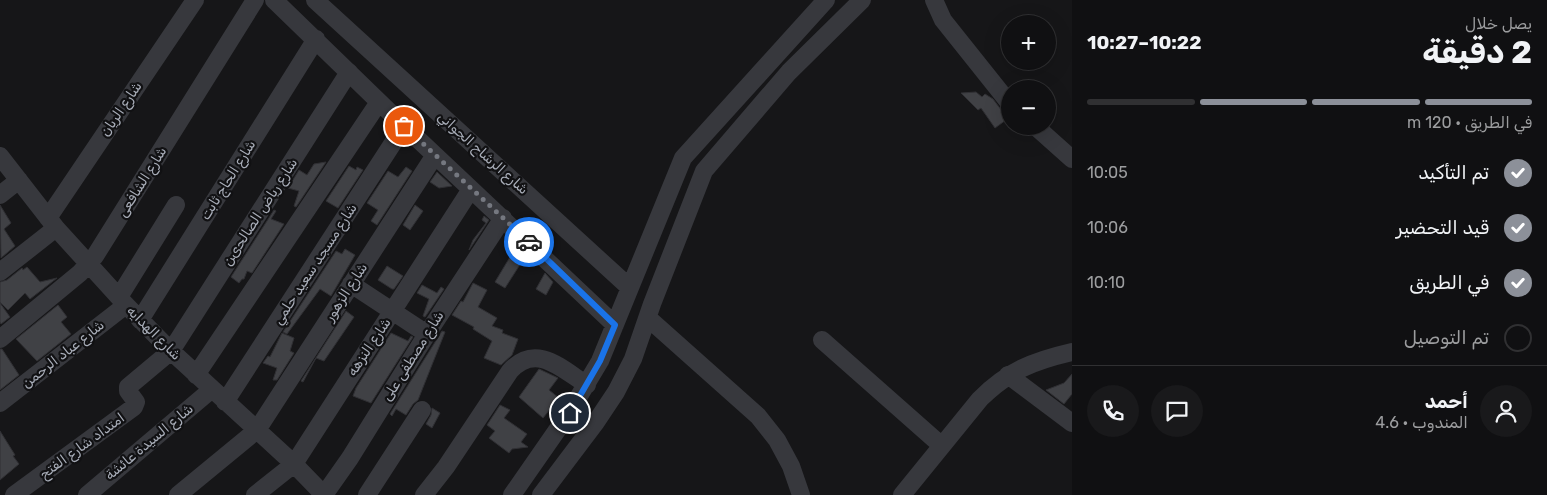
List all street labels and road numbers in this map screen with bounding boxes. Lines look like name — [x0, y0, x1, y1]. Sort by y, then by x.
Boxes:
street label: شارع الريان — [96, 78, 147, 141]
street label: شارع الرشاح الجواني — [433, 108, 532, 200]
street label: شارع الحاج ثابت — [197, 137, 261, 224]
street label: شارع الشافعى — [114, 144, 172, 221]
street label: شارع رياض الصالحىن — [219, 155, 303, 270]
street label: شارع مسجد سعيد حلمي — [269, 200, 362, 329]
street label: شارع الزهور — [320, 260, 373, 326]
street label: شارع الهدايه — [122, 302, 185, 365]
street label: شارع مصطفى على — [378, 308, 449, 405]
street label: شارع النزهه — [343, 315, 396, 380]
street label: شارع عباد الرحمن — [18, 316, 109, 393]
street label: شارع السيدة عائشة — [101, 400, 198, 485]
street label: امتداد شارع الفتح — [36, 409, 129, 484]

